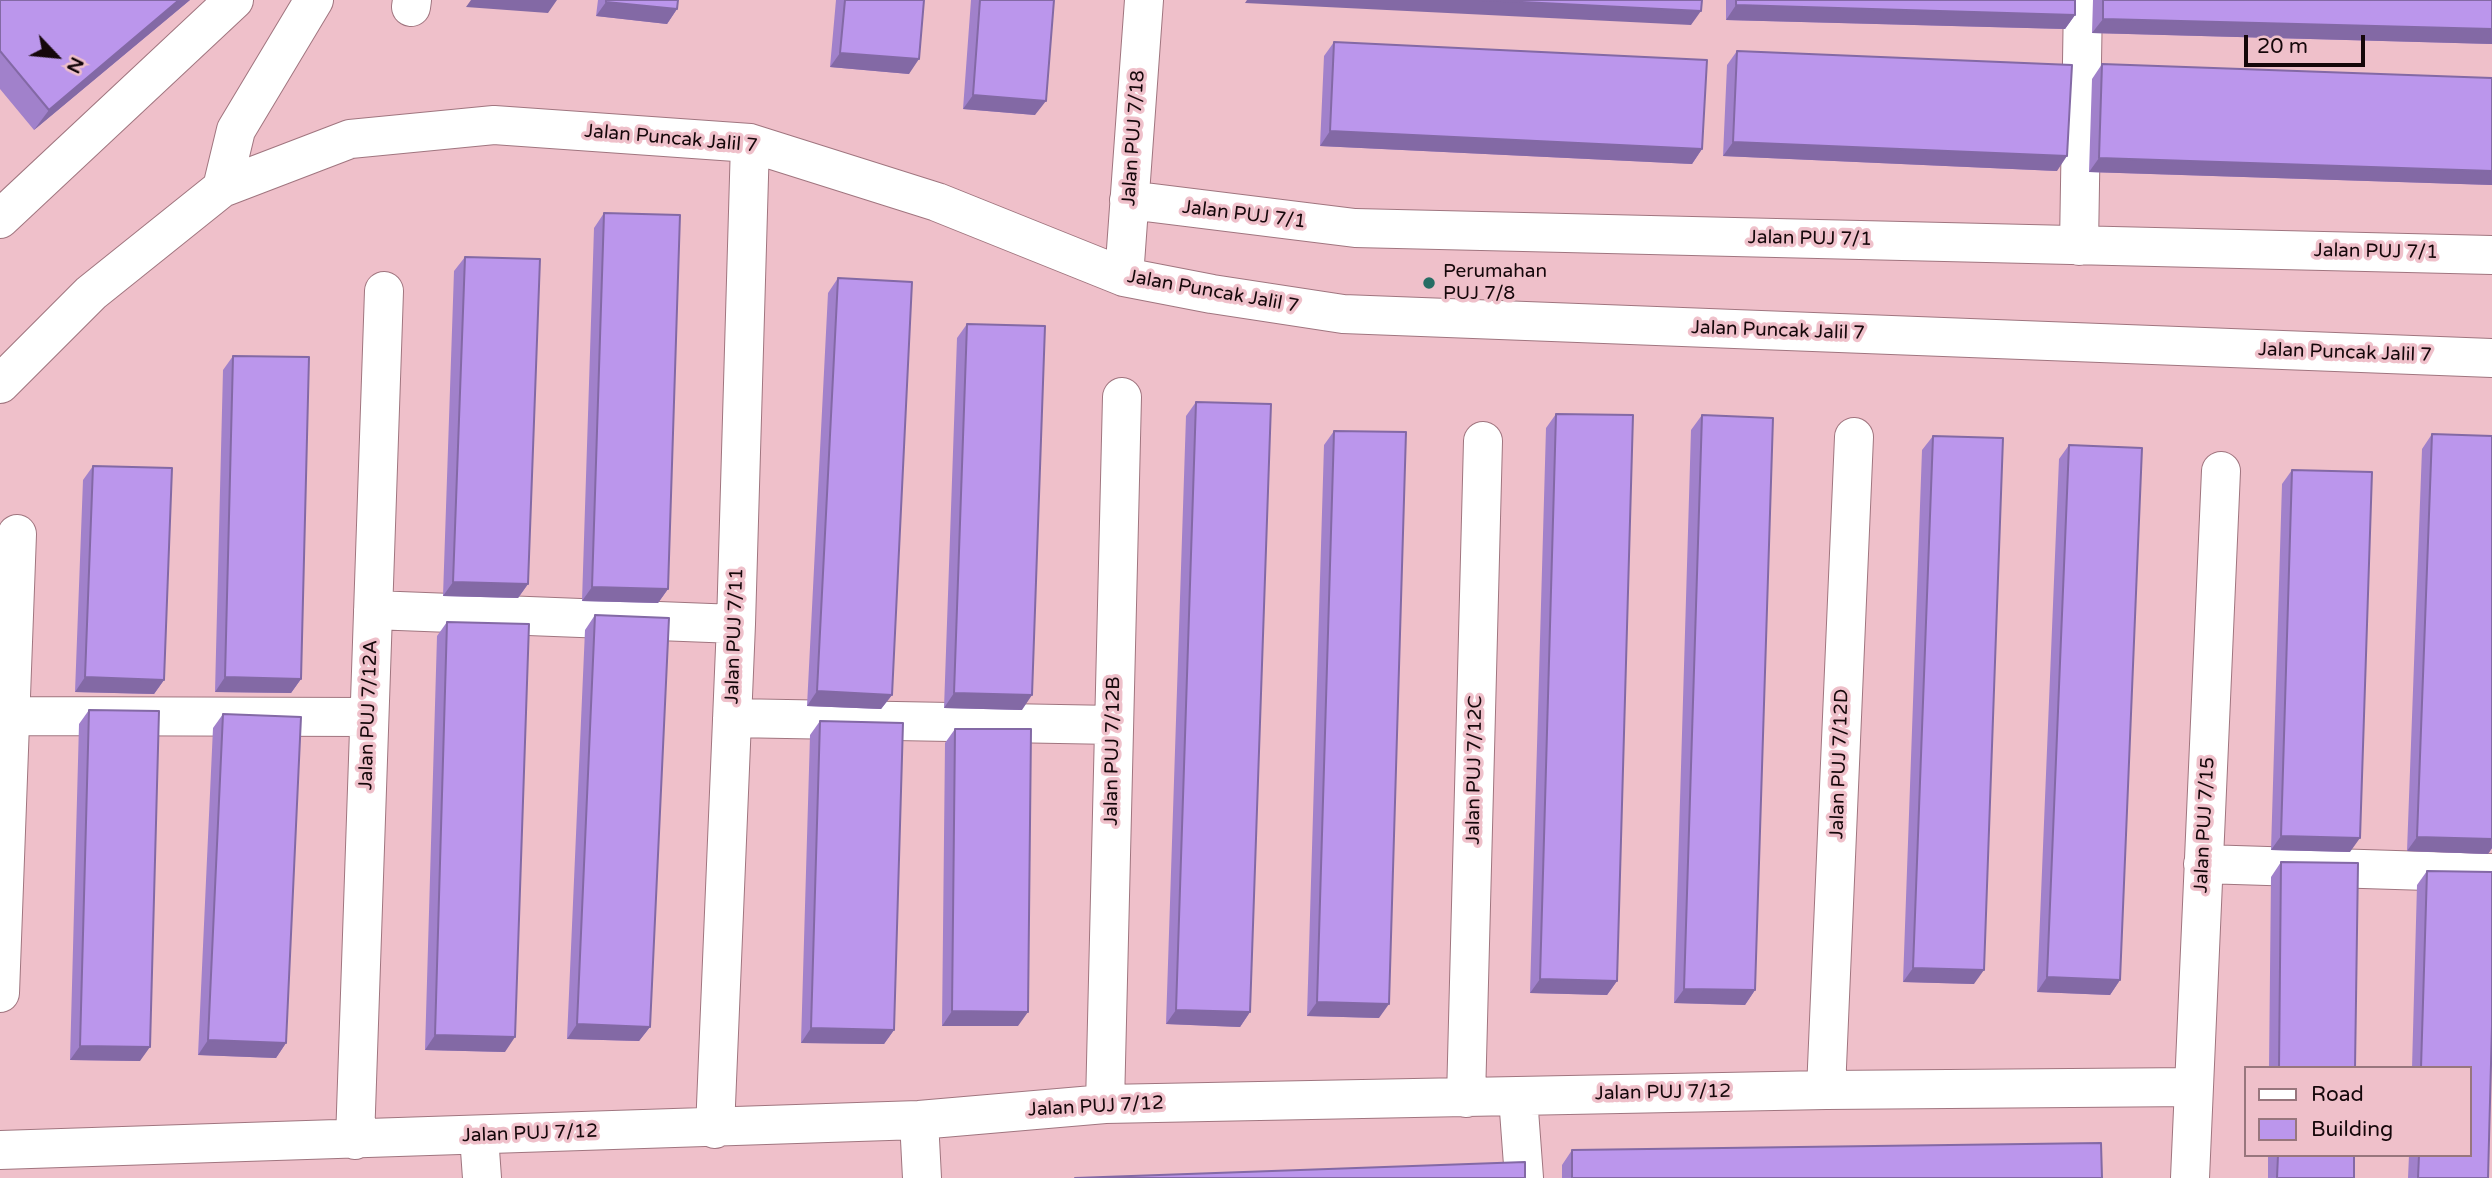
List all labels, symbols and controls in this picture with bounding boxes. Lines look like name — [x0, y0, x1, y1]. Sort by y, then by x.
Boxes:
north arrow — [21, 21, 91, 91]
scale bar — [2247, 21, 2368, 65]
text: 20 m — [2257, 34, 2308, 59]
text: N — [62, 54, 88, 77]
street label: Jalan PUJ 7/18 — [1118, 69, 1150, 207]
street label: Jalan Puncak Jalil 7 — [583, 120, 759, 158]
street label: Jalan PUJ 7/1 — [1181, 196, 1307, 234]
street label: Jalan PUJ 7/1 — [1748, 227, 1872, 251]
street label: Jalan PUJ 7/1 — [2314, 240, 2438, 264]
place label: Perumahan PUJ 7/8 — [1443, 261, 1547, 305]
street label: Jalan Puncak Jalil 7 — [1125, 266, 1301, 318]
marker: Perumahan PUJ 7/8 — [1421, 275, 1437, 291]
street label: Jalan Puncak Jalil 7 — [1691, 317, 1865, 345]
street label: Jalan Puncak Jalil 7 — [2258, 339, 2432, 367]
street label: Jalan PUJ 7/11 — [721, 568, 749, 704]
street label: Jalan PUJ 7/12A — [355, 640, 383, 790]
street label: Jalan PUJ 7/12B — [1100, 676, 1126, 826]
street label: Jalan PUJ 7/12D — [1826, 688, 1854, 840]
street label: Jalan PUJ 7/12C — [1462, 695, 1488, 845]
street label: Jalan PUJ 7/15 — [2190, 756, 2220, 894]
legend — [2244, 1066, 2471, 1157]
street label: Jalan PUJ 7/12 — [1595, 1080, 1731, 1106]
text: Road — [2311, 1082, 2364, 1107]
street label: Jalan PUJ 7/12 — [1027, 1092, 1165, 1122]
text: Building — [2311, 1117, 2393, 1142]
street label: Jalan PUJ 7/12 — [462, 1120, 598, 1148]

